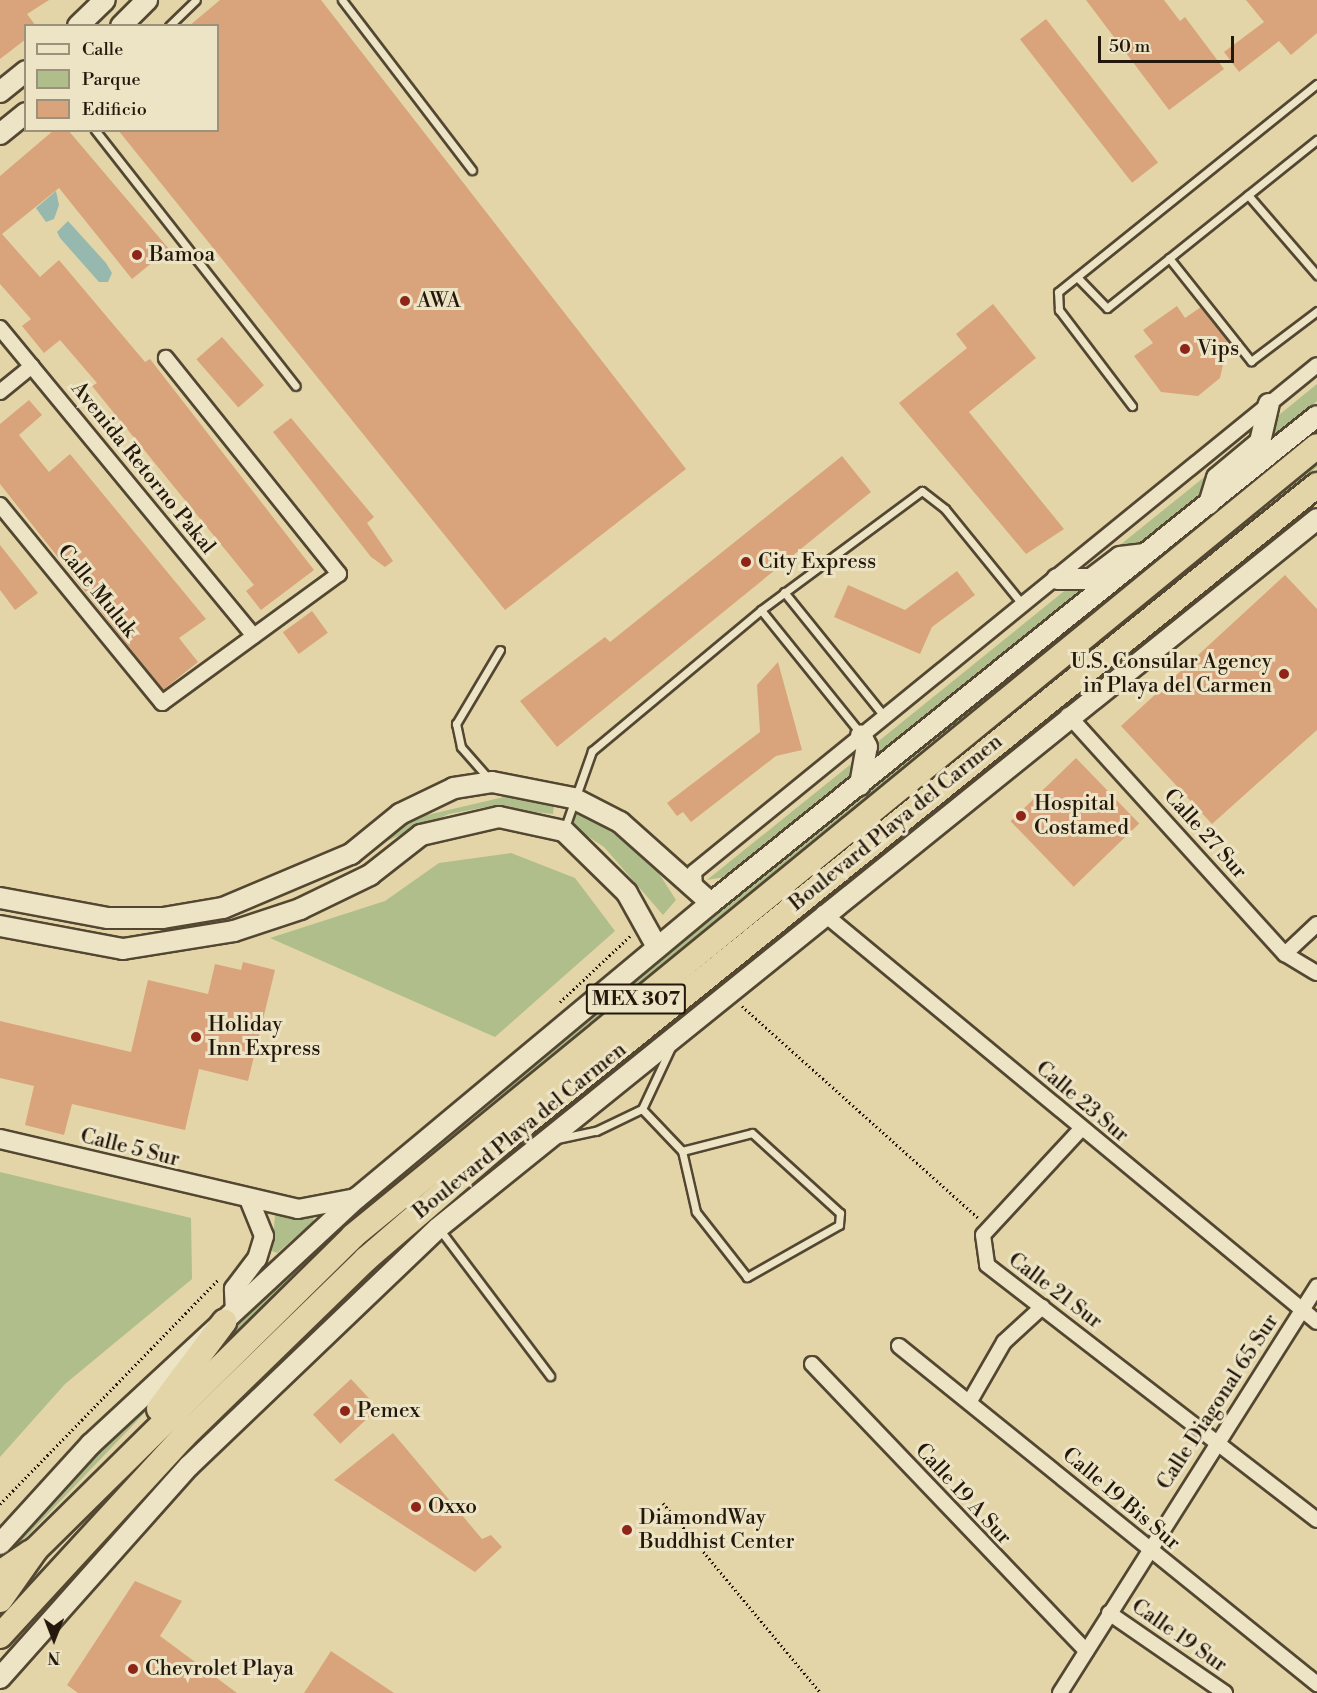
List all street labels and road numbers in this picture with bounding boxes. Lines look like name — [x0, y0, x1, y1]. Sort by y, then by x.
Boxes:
street label: Avenida Retorno Pakal — [66, 377, 220, 559]
street label: Calle Muluk — [52, 540, 142, 642]
street label: Boulevard Playa del Carmen — [784, 729, 1008, 917]
street label: Calle 27 Sur — [1158, 784, 1252, 884]
road number: MEX 307 — [585, 982, 687, 1016]
street label: Boulevard Playa del Carmen — [408, 1037, 632, 1225]
street label: Calle 23 Sur — [1030, 1056, 1134, 1148]
street label: Calle 5 Sur — [78, 1124, 182, 1172]
street label: Calle 21 Sur — [1003, 1248, 1107, 1334]
street label: Calle Diagonal 65 Sur — [1152, 1309, 1284, 1495]
street label: Calle 19 A Sur — [910, 1438, 1016, 1550]
street label: Calle 19 Bis Sur — [1057, 1442, 1185, 1556]
street label: Calle 19 Sur — [1126, 1594, 1232, 1678]

